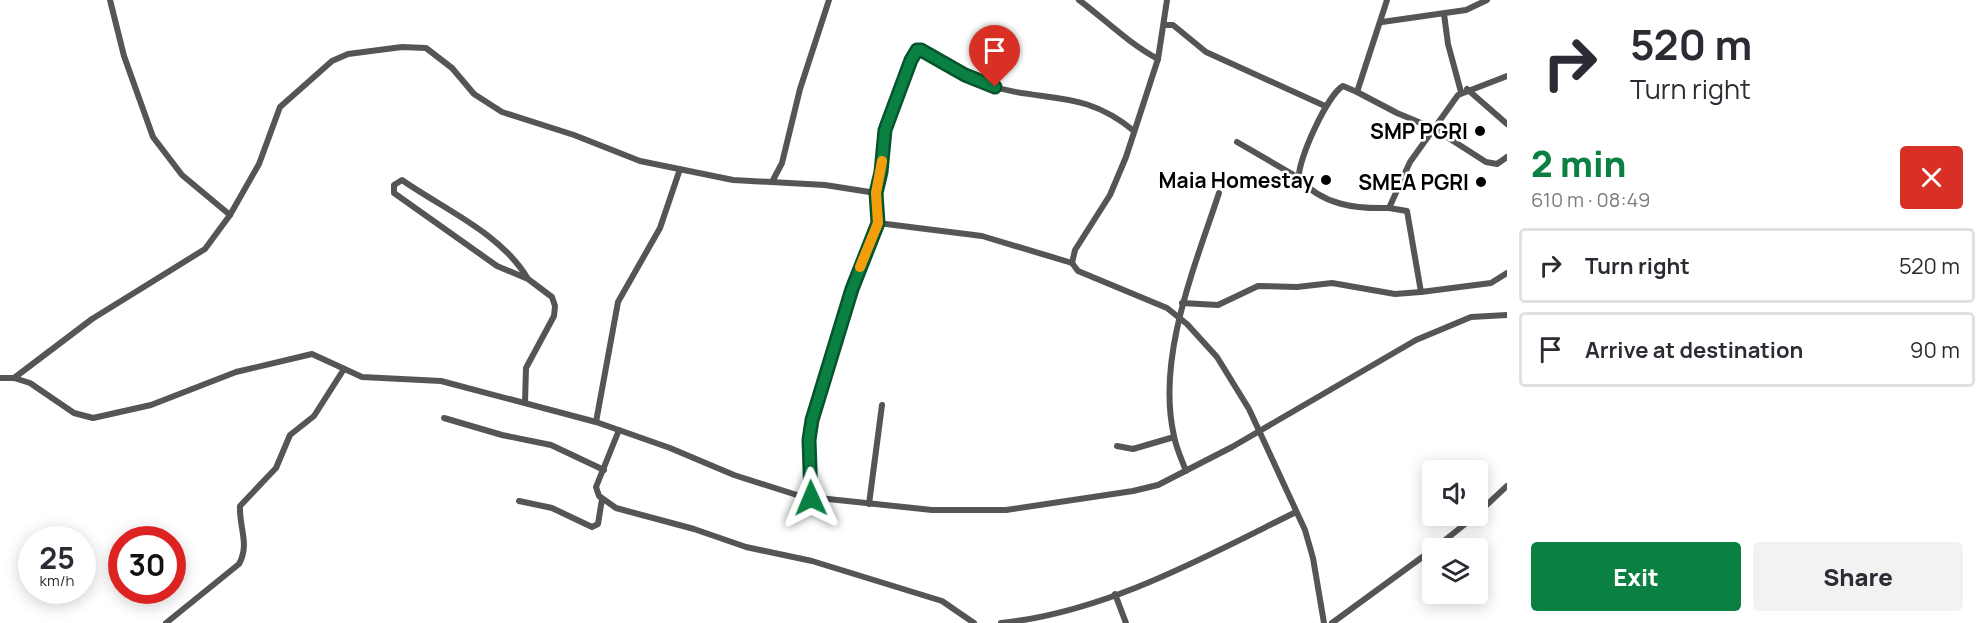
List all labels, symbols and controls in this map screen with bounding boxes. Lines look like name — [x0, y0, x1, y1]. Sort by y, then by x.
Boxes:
text: 520 m — [1630, 15, 1752, 73]
icon: right — [1531, 24, 1609, 102]
pin — [969, 25, 1020, 87]
icon: arrive — [978, 34, 1011, 67]
text: Turn right — [1630, 70, 1751, 107]
place label: SMP PGRI — [1370, 117, 1468, 145]
marker: SMP PGRI — [1473, 124, 1487, 138]
text: 2 min — [1531, 139, 1626, 188]
button: close — [1900, 146, 1963, 209]
place label: Maia Homestay — [1159, 166, 1314, 194]
place label: SMEA PGRI — [1358, 168, 1469, 196]
marker: Maia Homestay — [1319, 173, 1333, 187]
marker: SMEA PGRI — [1474, 175, 1488, 189]
text: 610 m · 08:49 — [1531, 186, 1650, 213]
icon: right — [1534, 249, 1567, 282]
text: Turn right — [1585, 251, 1690, 281]
text: 520 m — [1899, 251, 1960, 281]
icon: arrive — [1534, 333, 1567, 366]
text: Arrive at destination — [1585, 335, 1803, 365]
text: 90 m — [1910, 335, 1960, 365]
map controls — [1422, 460, 1488, 604]
button: sound — [1422, 460, 1488, 526]
position arrow — [779, 466, 843, 530]
speed limit sign: 30 — [108, 526, 186, 604]
text: 25 — [39, 537, 75, 578]
button: layers — [1422, 538, 1488, 604]
button: Exit — [1531, 542, 1741, 611]
button: Share — [1753, 542, 1963, 611]
text: km/h — [40, 570, 74, 591]

